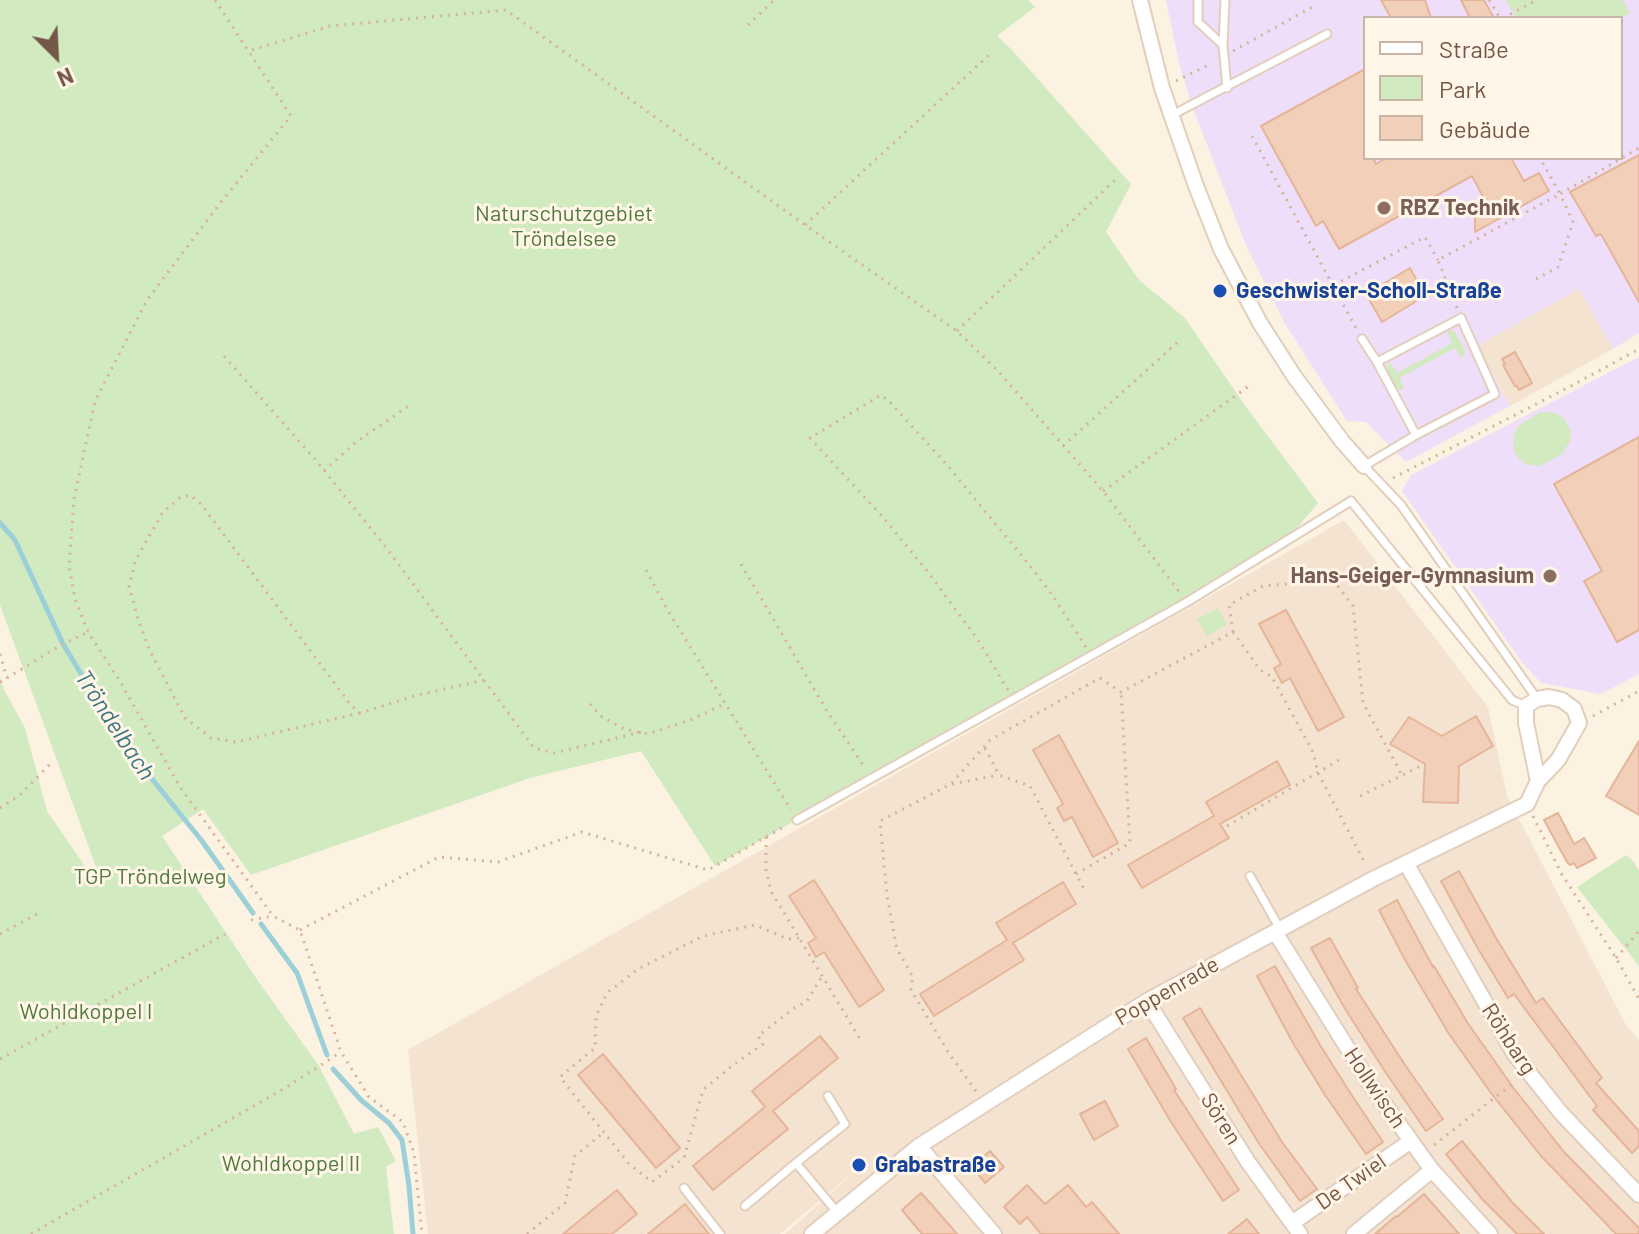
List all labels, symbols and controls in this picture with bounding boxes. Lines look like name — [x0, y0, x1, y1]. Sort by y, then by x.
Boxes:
north arrow — [16, 16, 96, 96]
legend — [1363, 16, 1623, 160]
text: Straße — [1439, 34, 1509, 63]
text: N — [54, 63, 78, 93]
text: Park — [1439, 74, 1486, 103]
text: Gebäude — [1439, 114, 1531, 143]
place label: RBZ Technik — [1400, 195, 1520, 221]
marker: RBZ Technik — [1375, 199, 1393, 217]
park label: Naturschutzgebiet Tröndelsee — [475, 201, 653, 252]
place label: Geschwister-Scholl-Straße — [1236, 278, 1502, 304]
marker: Geschwister-Scholl-Straße — [1211, 282, 1229, 300]
place label: Hans-Geiger-Gymnasium — [1290, 563, 1534, 589]
marker: Hans-Geiger-Gymnasium — [1541, 567, 1559, 585]
water label: Tröndelbach — [69, 664, 161, 786]
park label: TGP Tröndelweg — [74, 864, 226, 890]
street label: Poppenrade — [1110, 951, 1224, 1031]
street label: Röhbarg — [1476, 998, 1542, 1080]
park label: Wohldkoppel I — [20, 999, 152, 1025]
street label: Hollwisch — [1338, 1043, 1412, 1133]
street label: Sören — [1195, 1088, 1247, 1150]
street label: De Twiel — [1311, 1148, 1391, 1216]
park label: Wohldkoppel II — [222, 1151, 360, 1177]
place label: Grabastraße — [875, 1152, 996, 1178]
marker: Grabastraße — [850, 1156, 868, 1174]

